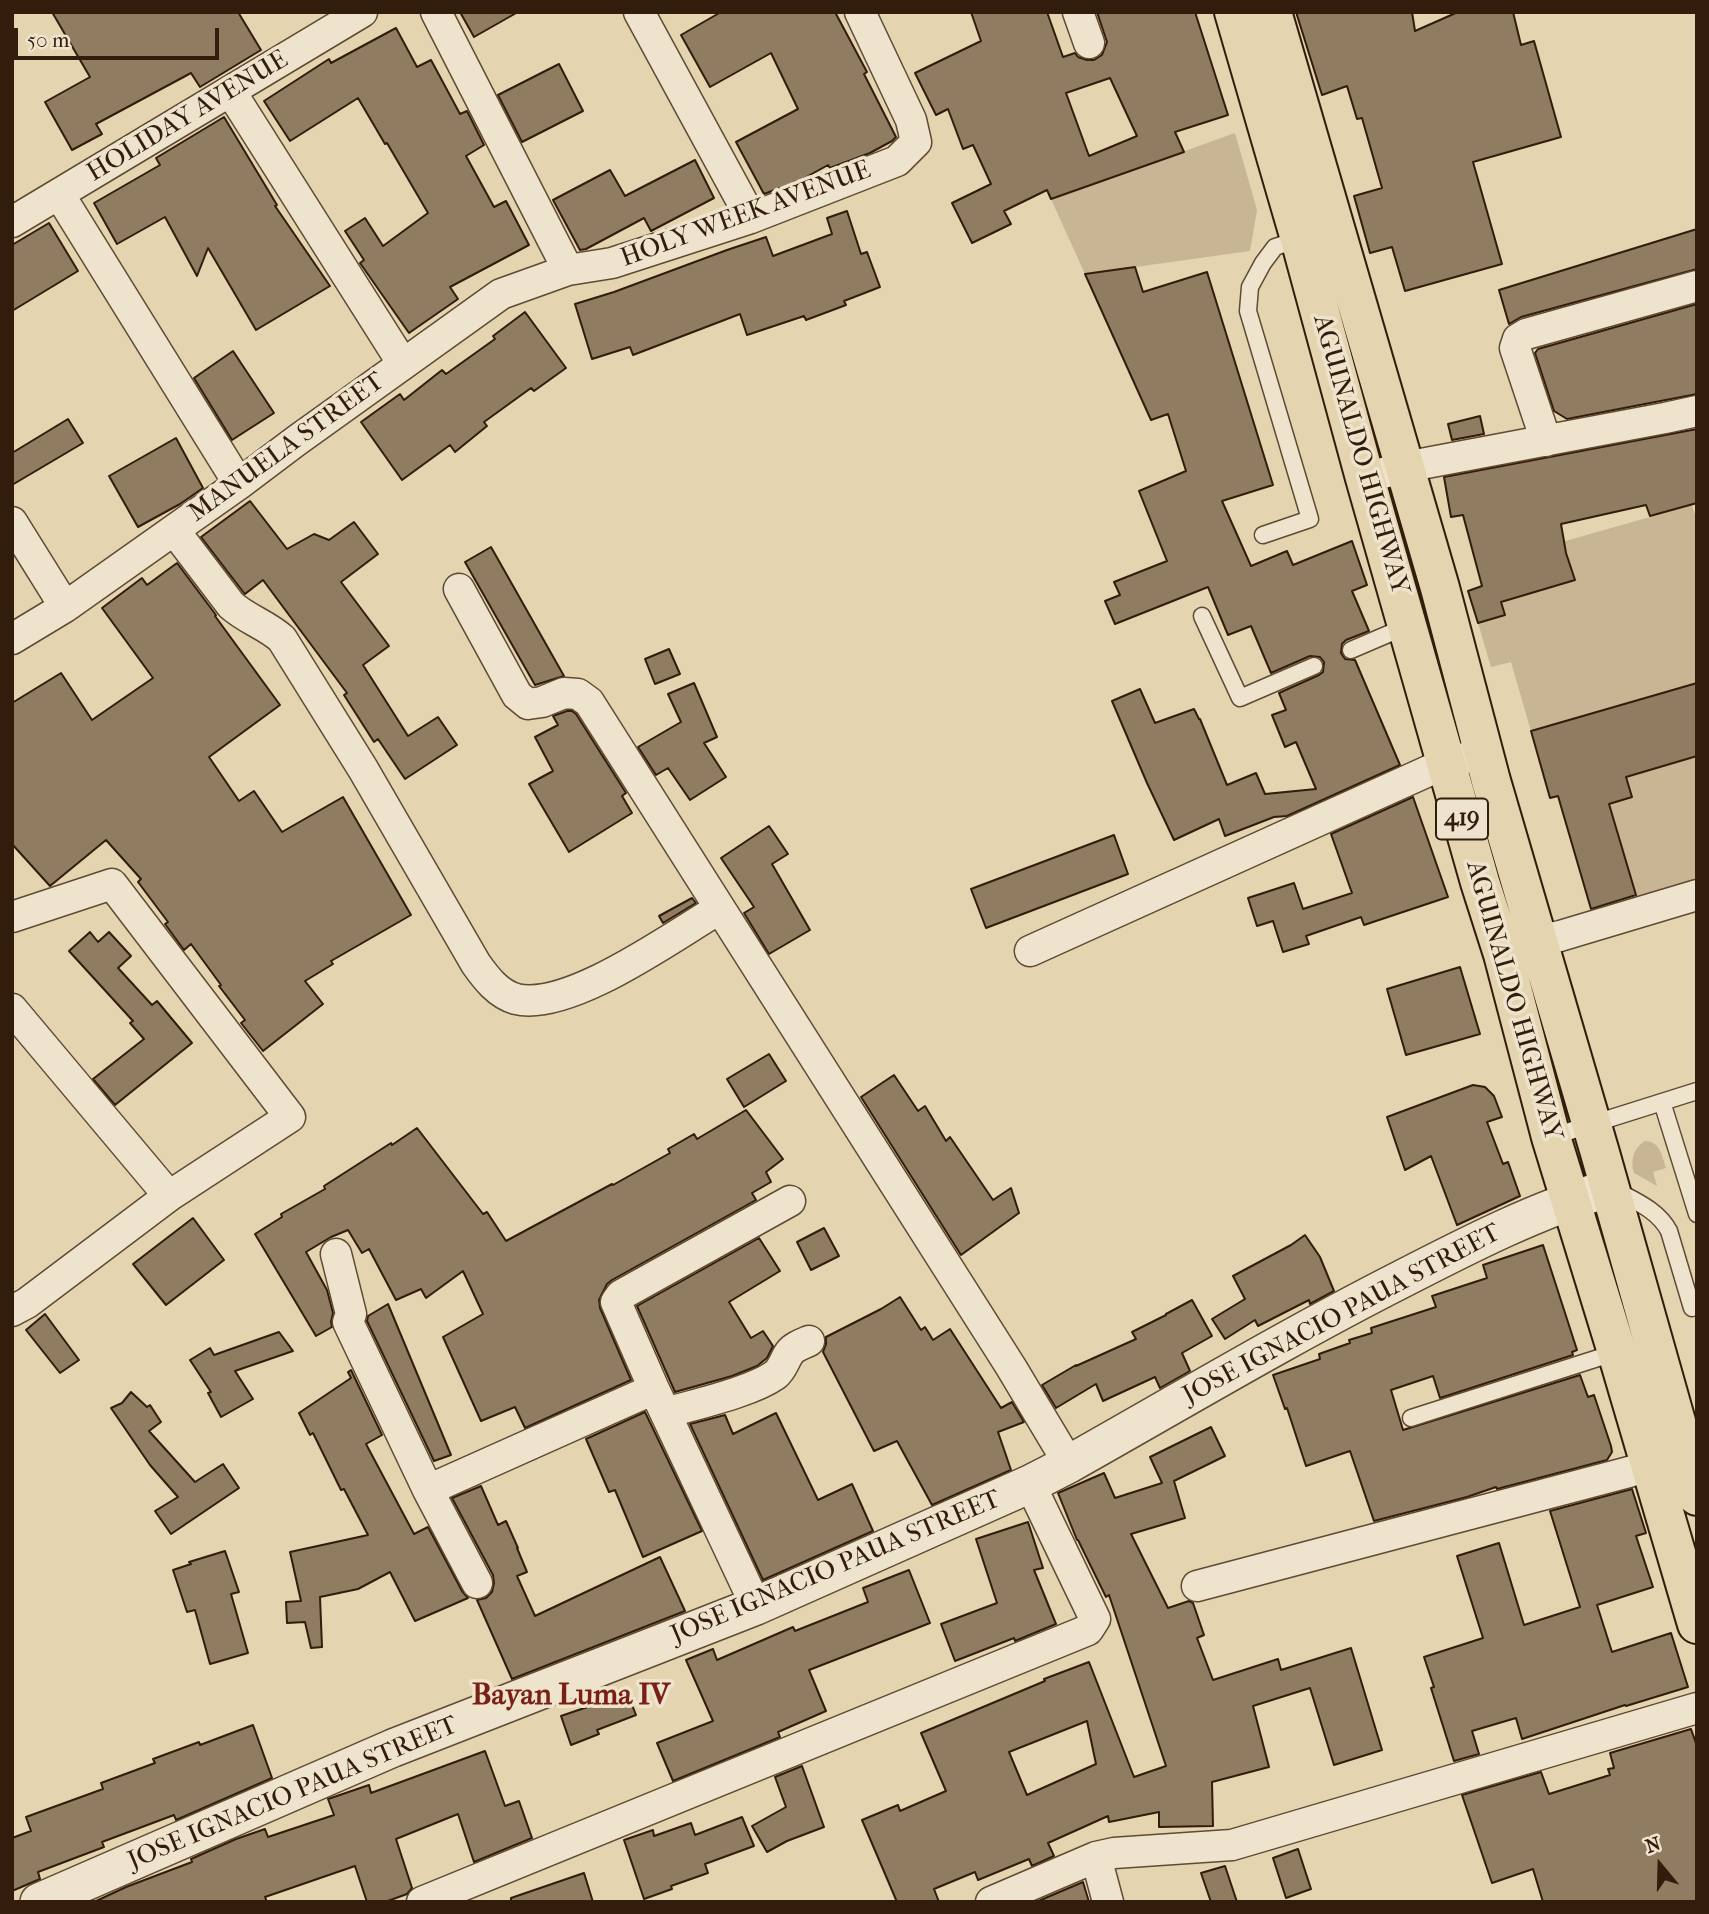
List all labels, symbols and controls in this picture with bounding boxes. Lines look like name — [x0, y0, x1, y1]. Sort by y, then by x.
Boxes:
scale bar — [18, 14, 222, 58]
text: 50 m — [27, 28, 70, 52]
street label: HOLIDAY AVENUE — [82, 45, 294, 189]
street label: HOLY WEEK AVENUE — [617, 155, 875, 275]
street label: AGUINALDO HIGHWAY — [1305, 311, 1415, 599]
street label: MANUELA STREET — [183, 367, 391, 529]
road number: 419 — [1436, 798, 1488, 840]
street label: AGUINALDO HIGHWAY — [1458, 857, 1568, 1145]
street label: JOSE IGNACIO PAUA STREET — [1178, 1218, 1506, 1412]
street label: JOSE IGNACIO PAUA STREET — [667, 1484, 1005, 1652]
district label: Bayan Luma IV — [472, 1679, 670, 1715]
street label: JOSE IGNACIO PAUA STREET — [124, 1710, 462, 1878]
north arrow — [1625, 1830, 1695, 1900]
text: N — [1643, 1832, 1664, 1858]

